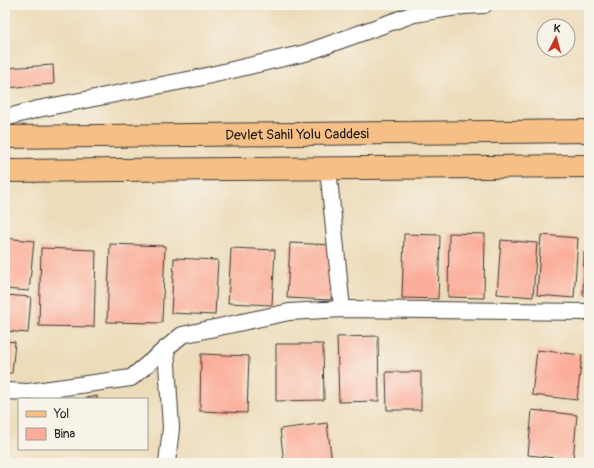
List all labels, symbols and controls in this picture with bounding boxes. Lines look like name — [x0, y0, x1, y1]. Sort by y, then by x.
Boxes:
north arrow — [536, 18, 576, 58]
text: K — [553, 22, 561, 35]
street label: Devlet Sahil Yolu Caddesi — [225, 125, 369, 144]
legend — [18, 398, 148, 450]
text: Yol — [53, 407, 69, 422]
text: Bina — [54, 427, 76, 442]

